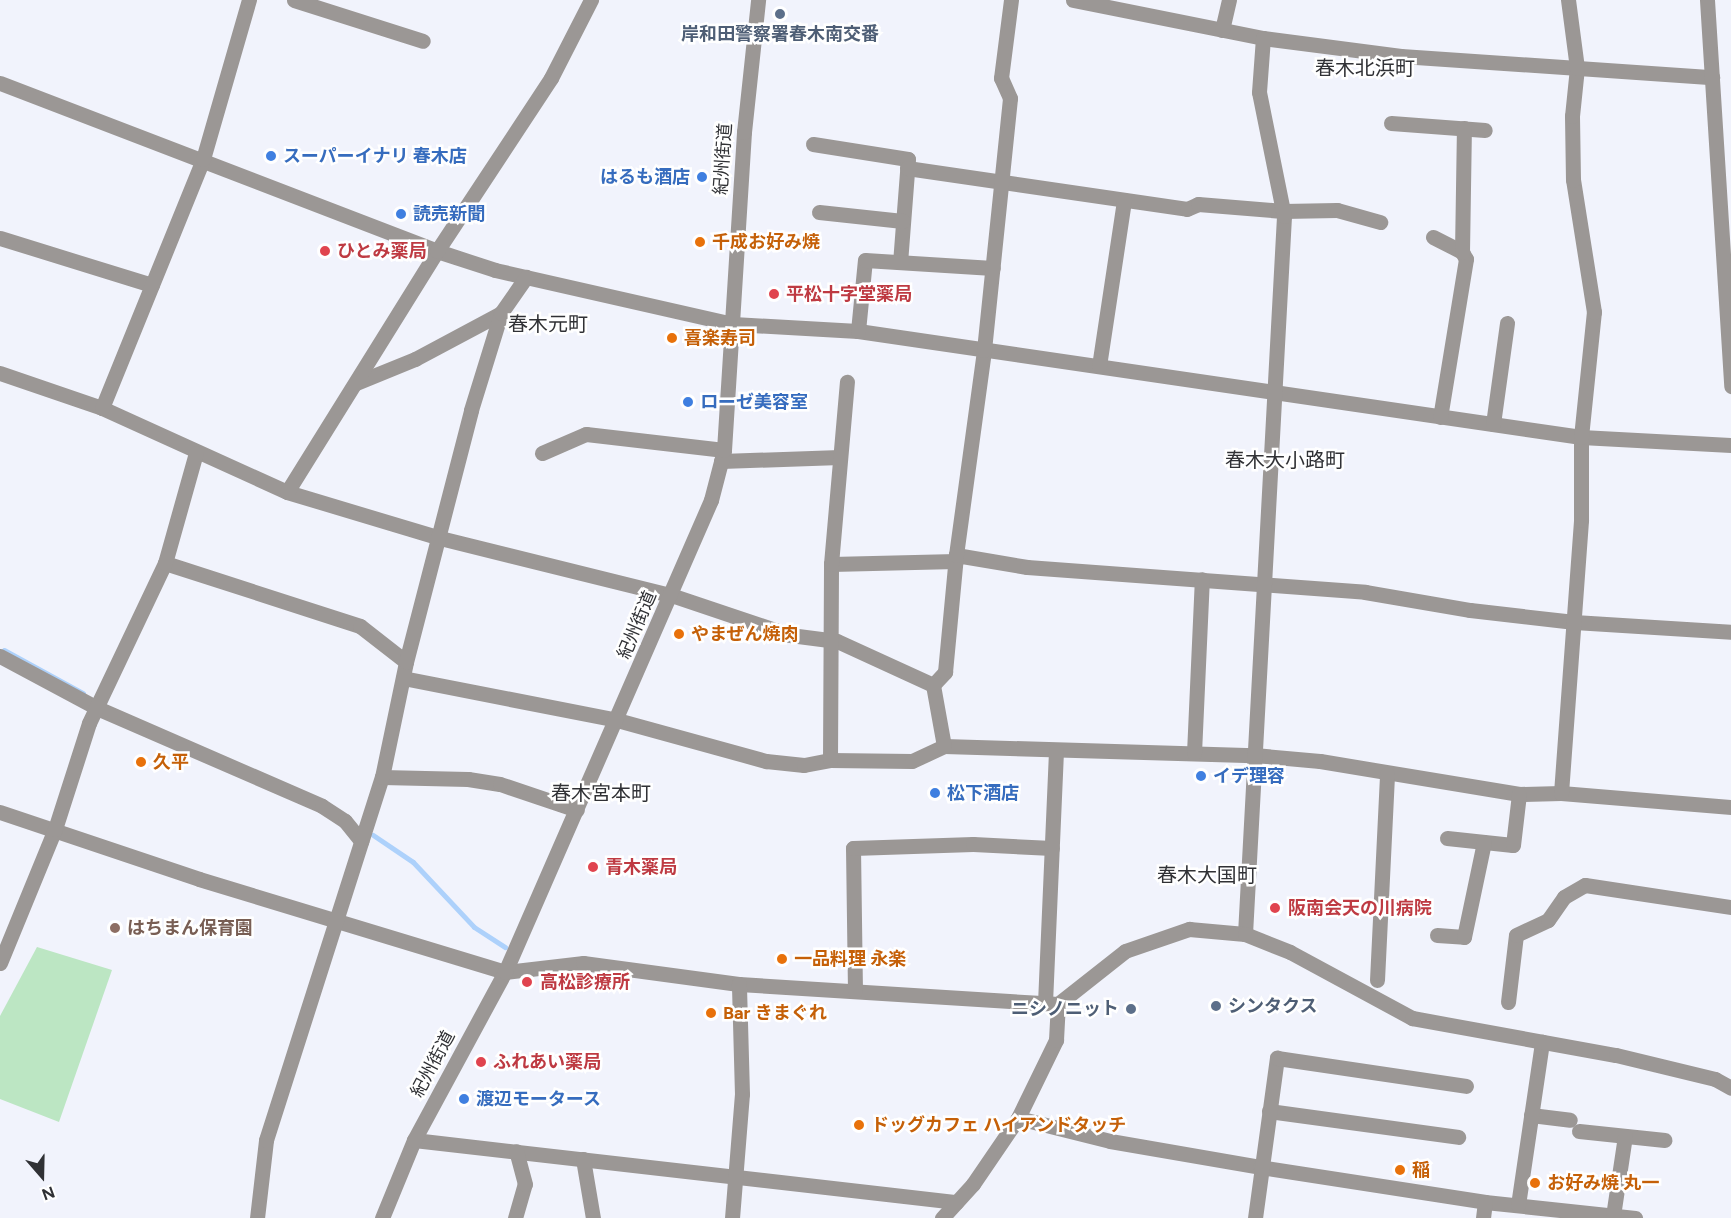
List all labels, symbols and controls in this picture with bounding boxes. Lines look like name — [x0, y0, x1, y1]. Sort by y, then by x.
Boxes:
marker: 岸和田警察署春木南交番 — [773, 7, 787, 21]
place label: 岸和田警察署春木南交番 — [681, 23, 879, 45]
district label: 春木北浜町 — [1315, 56, 1415, 80]
street label: 紀州街道 — [710, 122, 736, 196]
place label: スーパーイナリ 春木店 — [283, 145, 467, 167]
marker: スーパーイナリ 春木店 — [264, 149, 278, 163]
place label: はるも酒店 — [600, 166, 690, 188]
marker: はるも酒店 — [695, 170, 709, 184]
place label: 読売新聞 — [413, 203, 485, 225]
marker: 読売新聞 — [394, 207, 408, 221]
place label: 千成お好み焼 — [712, 231, 820, 253]
marker: 千成お好み焼 — [693, 235, 707, 249]
place label: ひとみ薬局 — [337, 240, 427, 262]
marker: ひとみ薬局 — [318, 244, 332, 258]
place label: 平松十字堂薬局 — [786, 283, 912, 305]
marker: 平松十字堂薬局 — [767, 287, 781, 301]
district label: 春木元町 — [508, 312, 588, 336]
place label: 喜楽寿司 — [684, 327, 756, 349]
marker: 喜楽寿司 — [665, 331, 679, 345]
place label: ローゼ美容室 — [700, 391, 808, 413]
marker: ローゼ美容室 — [681, 395, 695, 409]
district label: 春木大小路町 — [1225, 448, 1345, 472]
street label: 紀州街道 — [613, 588, 661, 662]
place label: やまぜん焼肉 — [691, 623, 799, 645]
marker: やまぜん焼肉 — [672, 627, 686, 641]
place label: 久平 — [153, 751, 189, 773]
marker: 久平 — [134, 755, 148, 769]
place label: イデ理容 — [1213, 765, 1285, 787]
marker: イデ理容 — [1194, 769, 1208, 783]
district label: 春木宮本町 — [551, 781, 651, 805]
place label: 松下酒店 — [947, 782, 1019, 804]
marker: 松下酒店 — [928, 786, 942, 800]
place label: 青木薬局 — [605, 856, 677, 878]
marker: 青木薬局 — [586, 860, 600, 874]
district label: 春木大国町 — [1157, 863, 1257, 887]
place label: 阪南会天の川病院 — [1288, 897, 1432, 919]
marker: 阪南会天の川病院 — [1266, 899, 1284, 917]
place label: はちまん保育園 — [127, 917, 253, 939]
marker: はちまん保育園 — [108, 921, 122, 935]
place label: 一品料理 永楽 — [794, 948, 906, 970]
marker: 一品料理 永楽 — [775, 952, 789, 966]
place label: 高松診療所 — [540, 971, 630, 993]
marker: 高松診療所 — [518, 973, 536, 991]
place label: シンタクス — [1228, 995, 1318, 1017]
place label: ニシノニット — [1011, 998, 1119, 1020]
marker: シンタクス — [1209, 999, 1223, 1013]
place label: Bar きまぐれ — [723, 1002, 827, 1024]
marker: ニシノニット — [1124, 1002, 1138, 1016]
marker: Bar きまぐれ — [704, 1006, 718, 1020]
street label: 紀州街道 — [407, 1027, 459, 1101]
place label: ふれあい薬局 — [493, 1051, 601, 1073]
marker: ふれあい薬局 — [474, 1055, 488, 1069]
place label: 渡辺モータース — [476, 1088, 602, 1110]
marker: 渡辺モータース — [457, 1092, 471, 1106]
place label: ドッグカフェ ハイアンドタッチ — [871, 1114, 1127, 1136]
marker: ドッグカフェ ハイアンドタッチ — [852, 1118, 866, 1132]
north arrow — [12, 1146, 72, 1206]
place label: 稲 — [1412, 1159, 1430, 1181]
marker: 稲 — [1393, 1163, 1407, 1177]
place label: お好み焼 丸一 — [1547, 1172, 1659, 1194]
marker: お好み焼 丸一 — [1528, 1176, 1542, 1190]
text: N — [39, 1182, 57, 1204]

